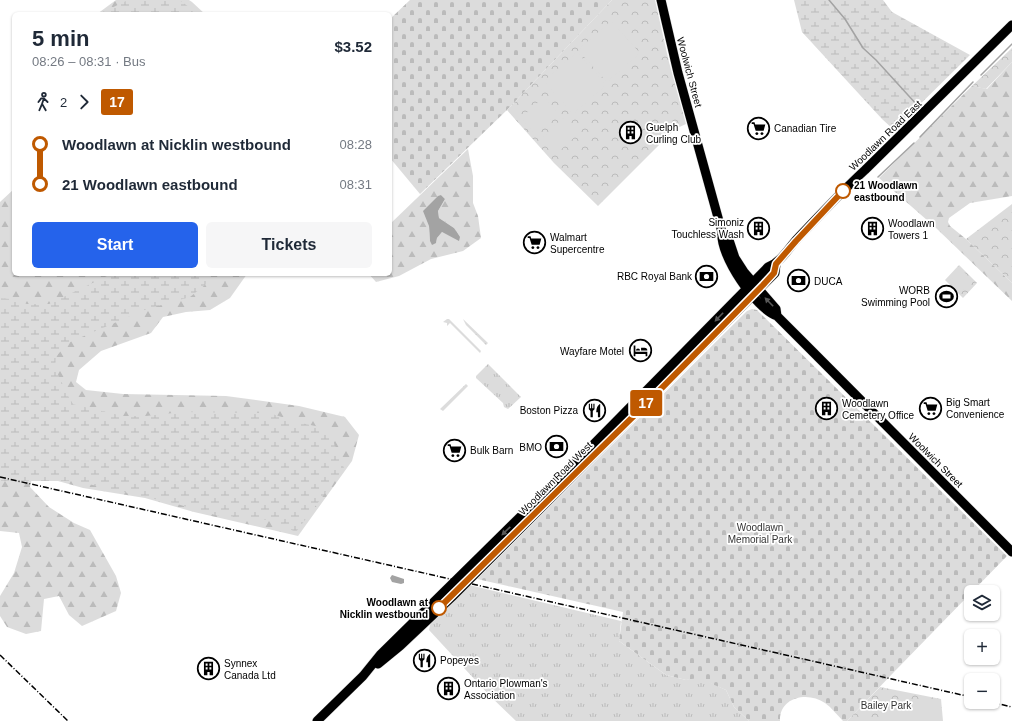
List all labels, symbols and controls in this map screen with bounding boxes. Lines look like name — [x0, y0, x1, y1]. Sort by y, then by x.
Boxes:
text: 5 min — [32, 26, 89, 51]
street label: Woolwich Street — [675, 36, 704, 109]
text: $3.52 — [334, 38, 372, 55]
text: 08:26 – 08:31 · Bus — [32, 54, 145, 69]
icon: walk — [32, 91, 54, 113]
icon: forward — [73, 91, 95, 113]
text: 17 — [109, 94, 125, 110]
text: 2 — [60, 95, 67, 110]
street label: Woodlawn Road East — [847, 98, 924, 173]
supermarket icon: Canadian Tire — [746, 115, 772, 141]
building icon: Guelph Curling Club — [617, 120, 643, 146]
place label: Guelph Curling Club — [646, 122, 701, 145]
place label: Canadian Tire — [774, 123, 837, 134]
text: Woodlawn at Nicklin westbound — [62, 136, 291, 153]
text: 08:28 — [339, 137, 372, 152]
text: 21 Woodlawn eastbound — [62, 176, 238, 193]
text: 08:31 — [339, 177, 372, 192]
place label: 21 Woodlawn eastbound — [854, 180, 918, 203]
marker: 21 Woodlawn eastbound — [835, 183, 851, 199]
building icon: Simoniz Touchless Wash — [746, 215, 772, 241]
building icon: Woodlawn Towers 1 — [860, 216, 886, 242]
place label: Simoniz Touchless Wash — [672, 217, 744, 240]
place label: Woodlawn Towers 1 — [888, 218, 935, 241]
button: Start — [32, 222, 198, 268]
button: Tickets — [206, 222, 372, 268]
supermarket icon: Walmart Supercentre — [522, 230, 548, 256]
place label: Walmart Supercentre — [550, 232, 605, 255]
bank icon: RBC Royal Bank — [694, 263, 720, 289]
bank icon: DUCA — [786, 268, 812, 294]
place label: RBC Royal Bank — [617, 271, 693, 282]
place label: DUCA — [814, 276, 843, 287]
sports icon: WORB Swimming Pool — [933, 283, 959, 309]
place label: WORB Swimming Pool — [861, 285, 930, 308]
one-way arrow — [765, 297, 774, 307]
one-way arrow — [715, 312, 724, 322]
hotel icon: Wayfare Motel — [627, 338, 653, 364]
place label: Wayfare Motel — [560, 346, 624, 357]
line badge: 17 — [628, 390, 664, 416]
text: 17 — [638, 395, 654, 411]
supermarket icon: Big Smart Convenience — [918, 395, 944, 421]
building icon: Woodlawn Cemetery Office — [814, 396, 840, 422]
restaurant icon: Boston Pizza — [581, 397, 607, 423]
place label: Big Smart Convenience — [946, 397, 1005, 420]
place label: Woodlawn Cemetery Office — [842, 398, 914, 421]
place label: Boston Pizza — [520, 405, 578, 416]
street label: Woolwich Street — [906, 431, 965, 490]
bank icon: BMO — [544, 434, 570, 460]
supermarket icon: Bulk Barn — [441, 437, 467, 463]
street label: Woodlawn Road West — [517, 439, 594, 517]
place label: BMO — [519, 442, 542, 453]
place label: Bulk Barn — [470, 445, 513, 456]
park label: Woodlawn Memorial Park — [728, 522, 793, 545]
one-way arrow — [501, 526, 511, 535]
map controls — [964, 585, 1000, 709]
button: layers — [964, 585, 1000, 621]
place label: Woodlawn at Nicklin westbound — [340, 597, 429, 620]
marker: Woodlawn at Nicklin westbound — [431, 600, 447, 616]
button: + — [964, 629, 1000, 665]
restaurant icon: Popeyes — [411, 647, 437, 673]
place label: Popeyes — [440, 655, 479, 666]
building icon: Synnex Canada Ltd — [196, 656, 222, 682]
place label: Synnex Canada Ltd — [224, 658, 276, 681]
button: − — [964, 673, 1000, 709]
building icon: Ontario Plowman's Association — [436, 676, 462, 702]
place label: Ontario Plowman's Association — [464, 678, 548, 701]
park label: Bailey Park — [861, 700, 912, 711]

